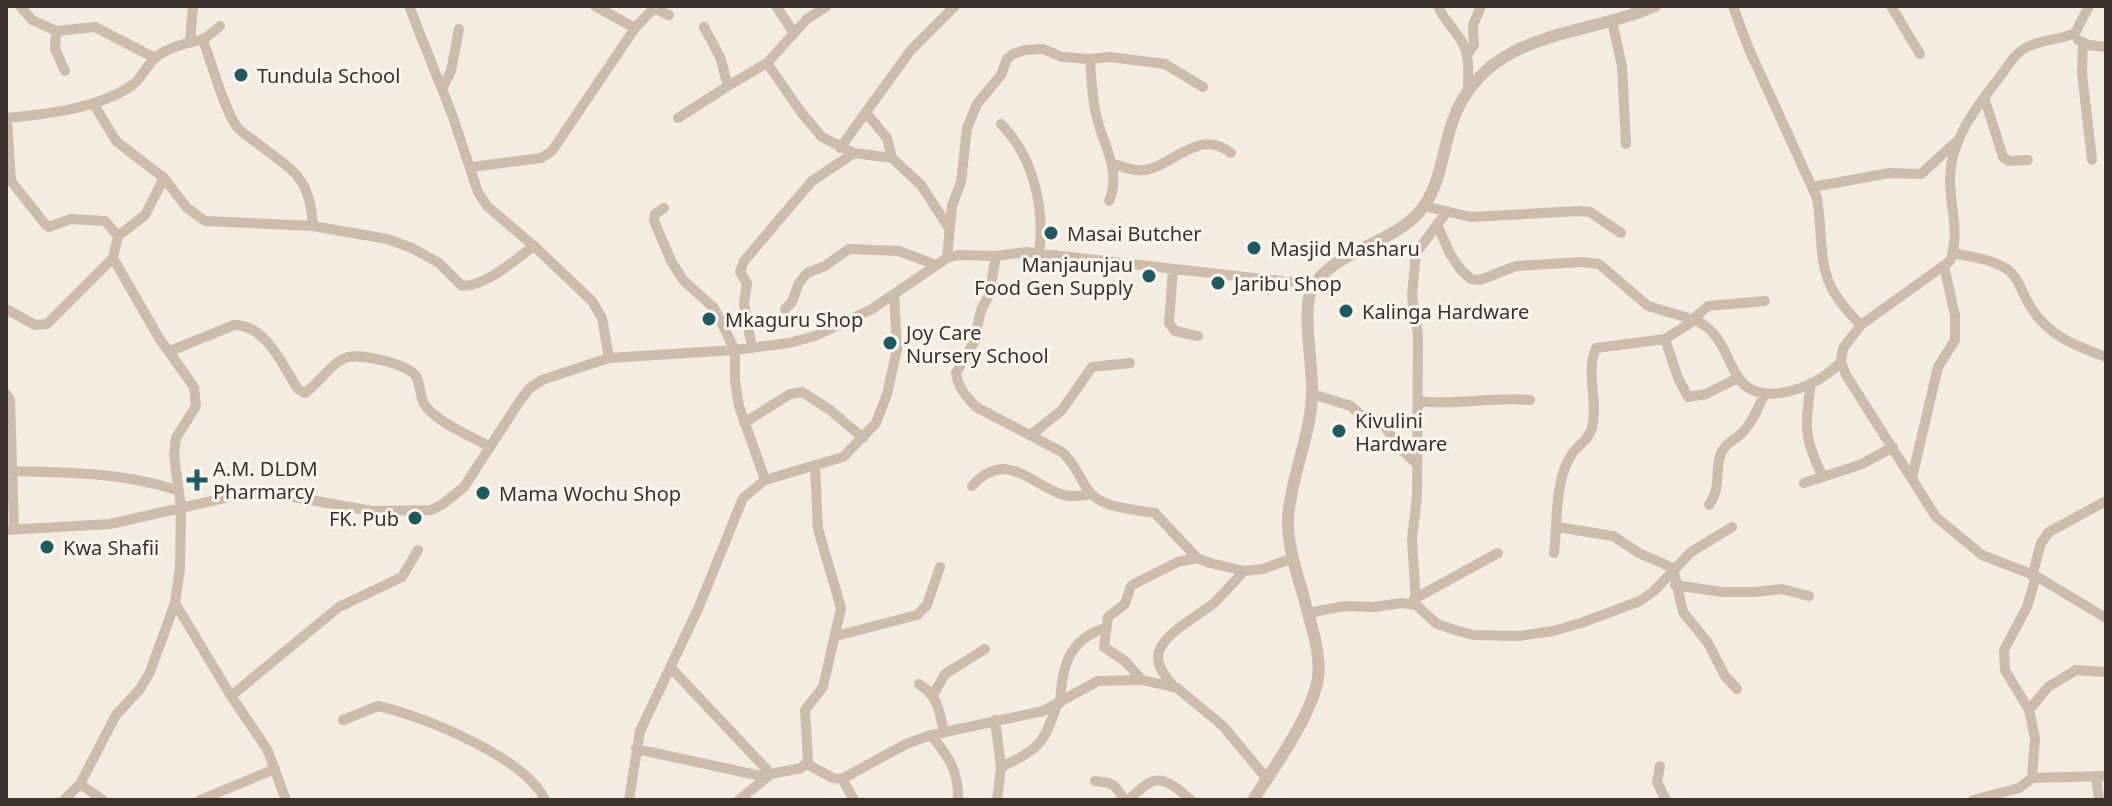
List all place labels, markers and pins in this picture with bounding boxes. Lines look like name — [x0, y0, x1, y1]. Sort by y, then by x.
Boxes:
place label: Tundula School — [257, 62, 400, 89]
marker: Tundula School — [232, 66, 250, 84]
place label: Masai Butcher — [1067, 220, 1202, 247]
marker: Masai Butcher — [1042, 224, 1060, 242]
place label: Masjid Masharu — [1270, 235, 1420, 262]
marker: Masjid Masharu — [1245, 239, 1263, 257]
place label: Manjaunjau Food Gen Supply — [974, 251, 1134, 301]
marker: Manjaunjau Food Gen Supply — [1140, 267, 1158, 285]
place label: Jaribu Shop — [1232, 270, 1342, 297]
marker: Jaribu Shop — [1209, 274, 1227, 292]
place label: Kalinga Hardware — [1362, 298, 1529, 325]
marker: Kalinga Hardware — [1337, 302, 1355, 320]
place label: Mkaguru Shop — [725, 306, 863, 333]
marker: Mkaguru Shop — [700, 310, 718, 328]
place label: Joy Care Nursery School — [904, 319, 1049, 369]
marker: Joy Care Nursery School — [881, 334, 899, 352]
place label: Kivulini Hardware — [1355, 407, 1447, 457]
marker: Kivulini Hardware — [1330, 422, 1348, 440]
place label: A.M. DLDM Pharmarcy — [213, 455, 318, 505]
marker: A.M. DLDM Pharmarcy — [188, 471, 206, 489]
place label: Mama Wochu Shop — [499, 480, 681, 507]
marker: Mama Wochu Shop — [474, 484, 492, 502]
place label: FK. Pub — [329, 505, 399, 532]
marker: FK. Pub — [406, 509, 424, 527]
place label: Kwa Shafii — [63, 534, 159, 561]
marker: Kwa Shafii — [38, 538, 56, 556]

